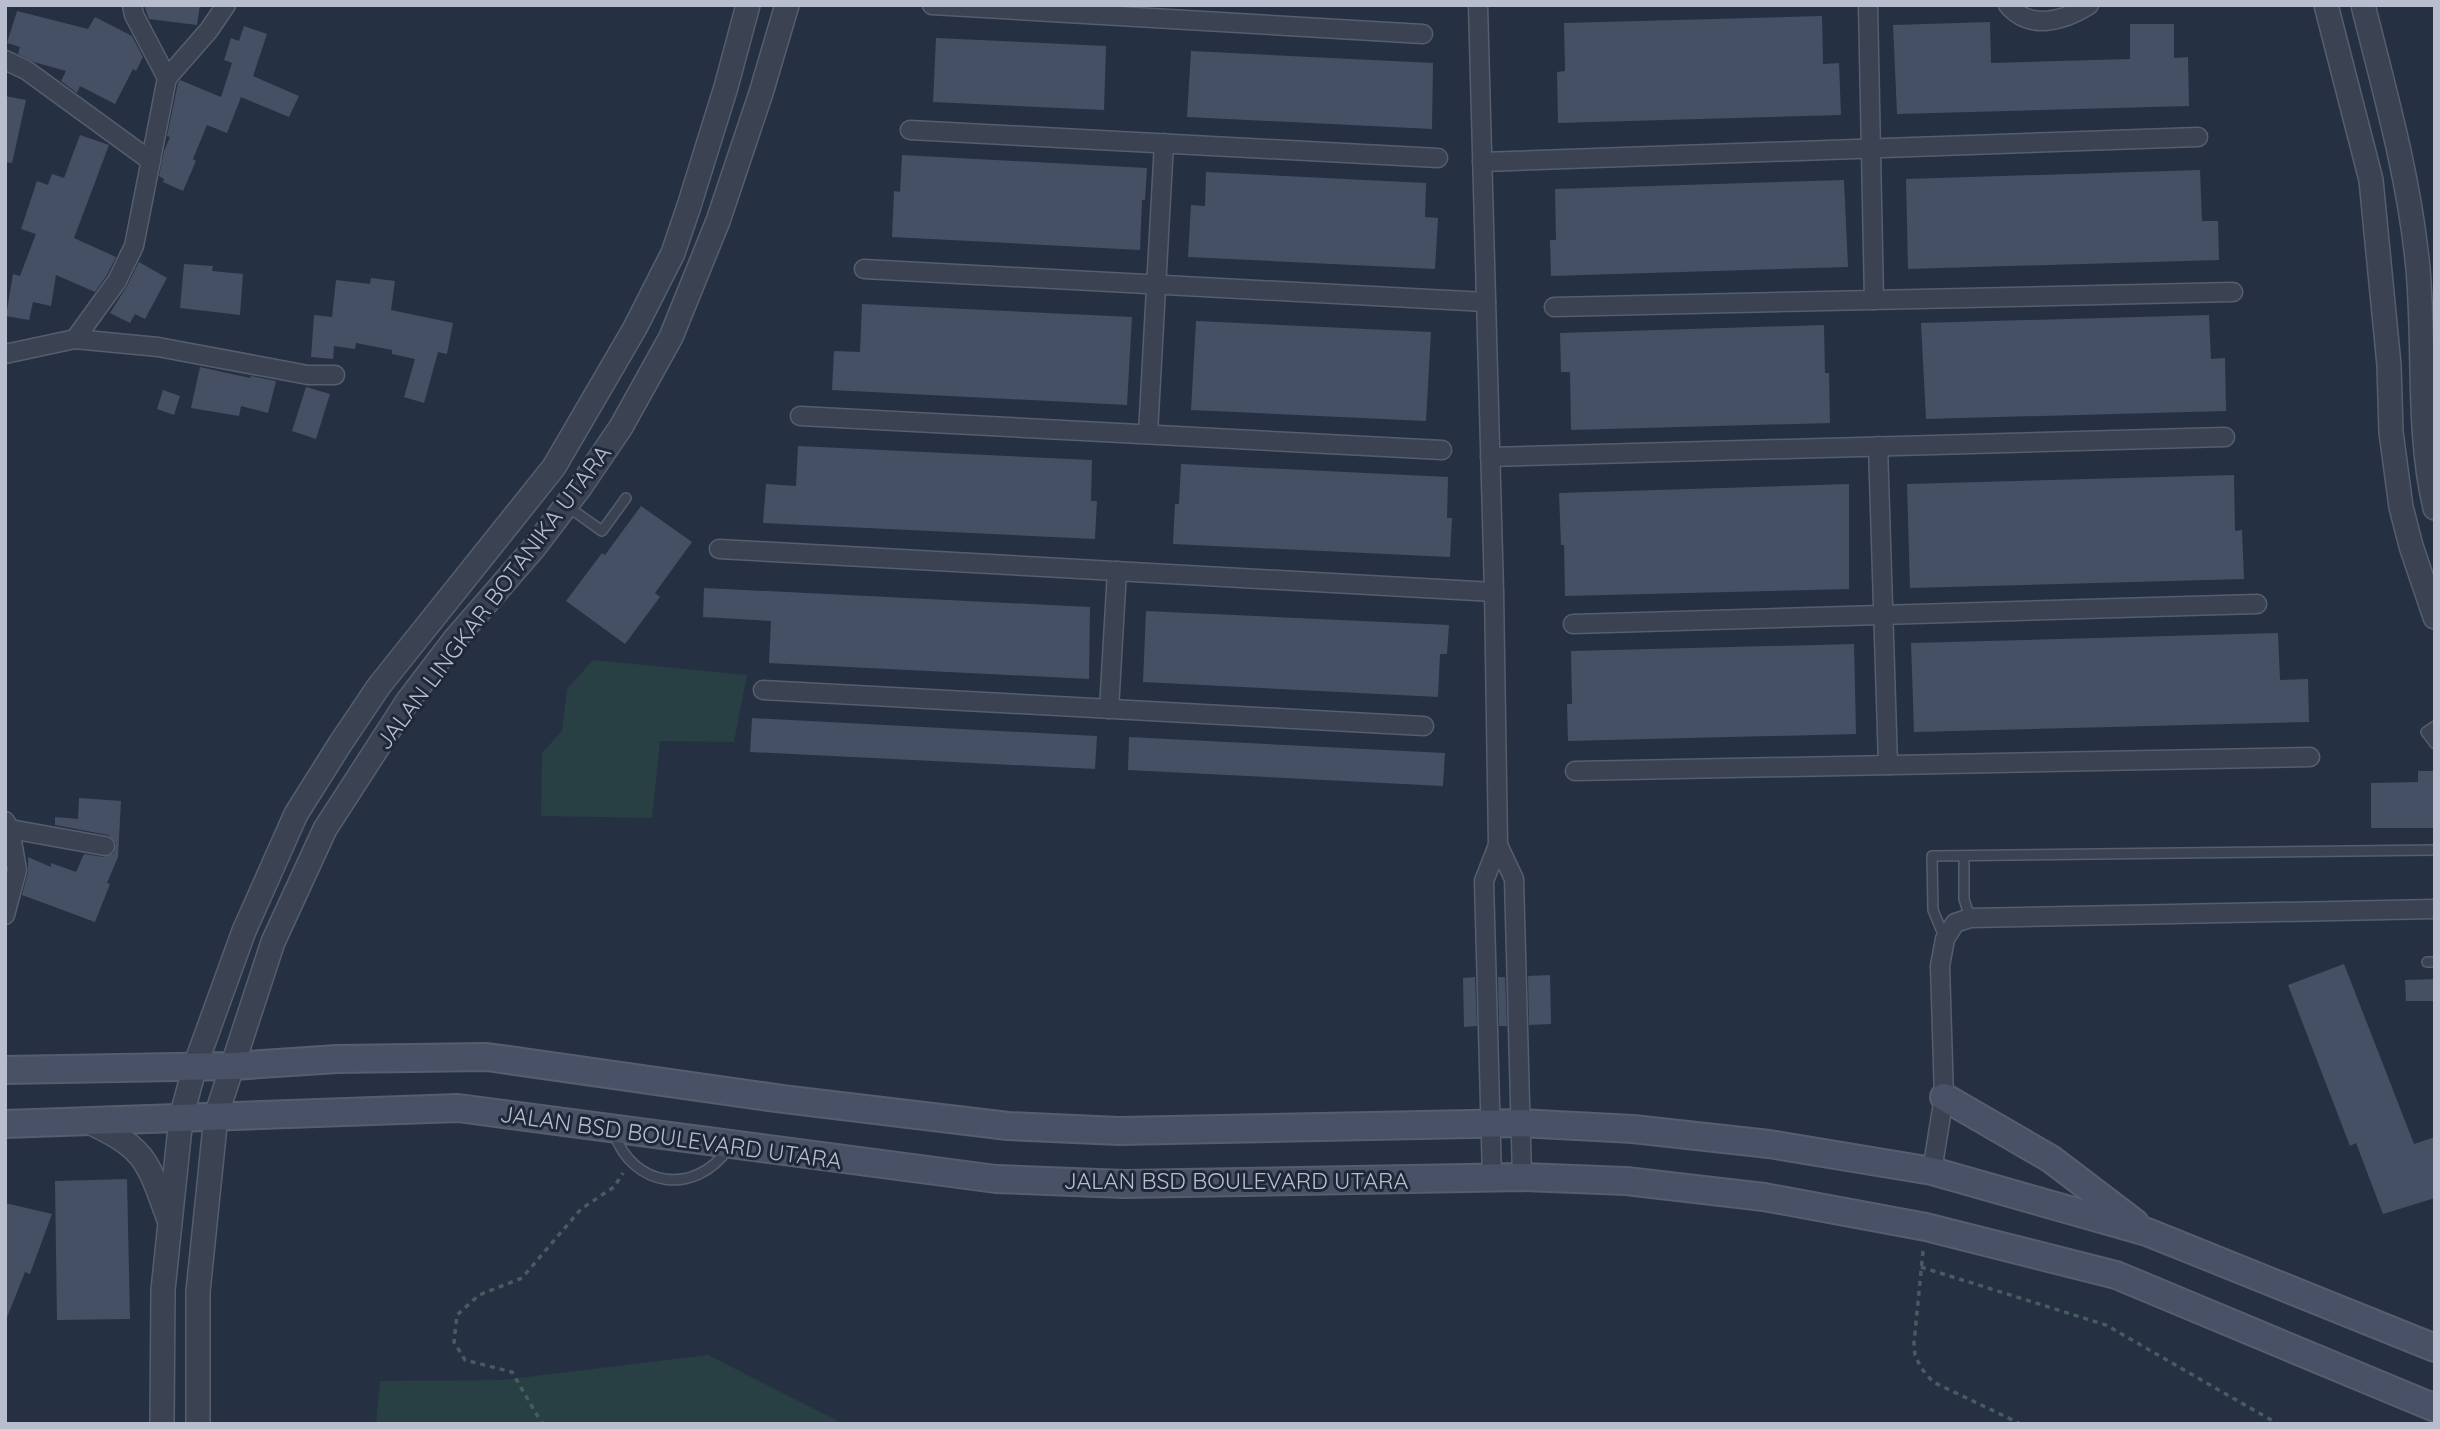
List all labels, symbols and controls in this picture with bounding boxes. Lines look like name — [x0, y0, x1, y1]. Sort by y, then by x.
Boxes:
street label: JALAN LINGKAR BOTANIKA UTARA — [369, 439, 617, 755]
street label: JALAN BSD BOULEVARD UTARA — [498, 1099, 844, 1175]
street label: JALAN BSD BOULEVARD UTARA — [1064, 1166, 1408, 1195]

